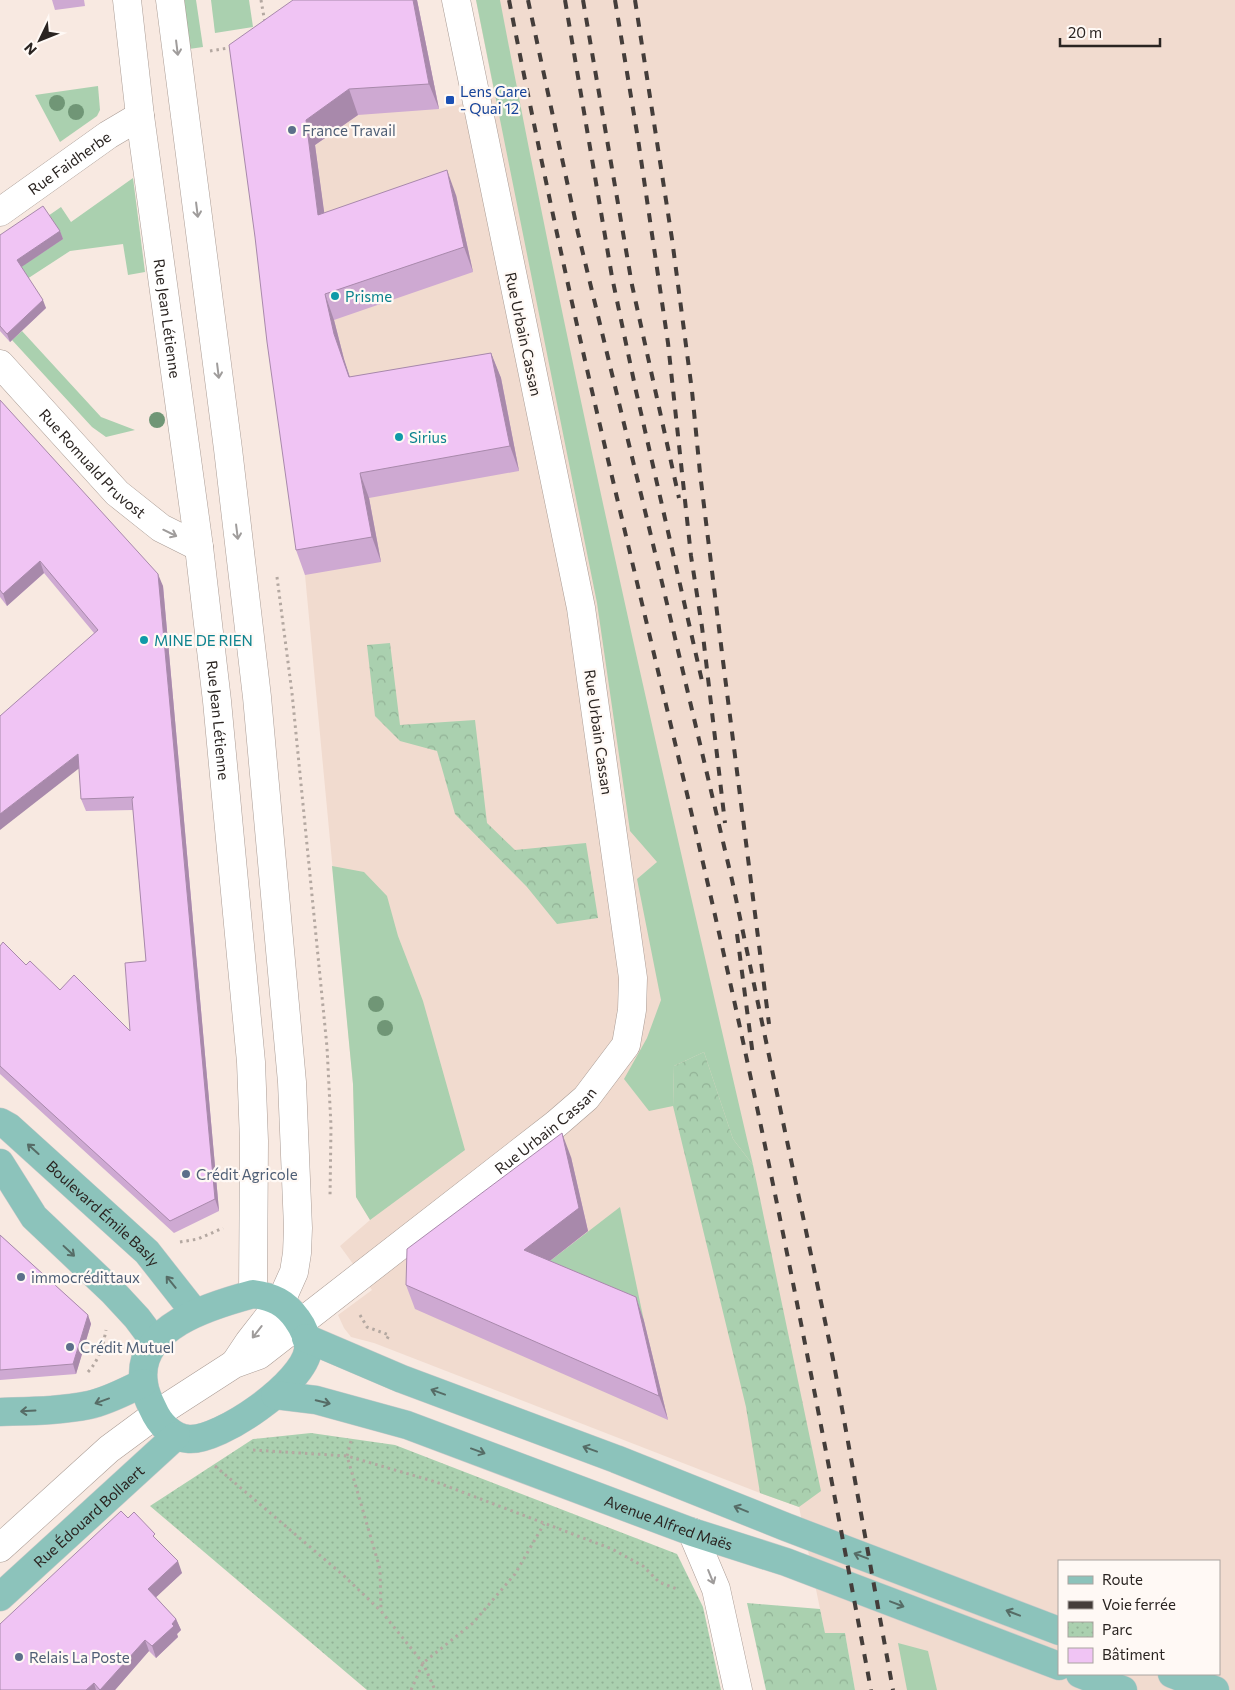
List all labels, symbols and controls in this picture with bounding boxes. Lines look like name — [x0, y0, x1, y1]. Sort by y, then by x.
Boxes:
north arrow — [15, 15, 65, 65]
scale bar — [1060, 15, 1160, 47]
text: 20 m — [1068, 23, 1102, 41]
text: N — [20, 40, 40, 59]
one-way arrow — [172, 40, 182, 56]
place label: Lens Gare - Quai 12 — [460, 82, 527, 117]
marker: Lens Gare - Quai 12 — [444, 94, 456, 106]
place label: France Travail — [302, 121, 396, 139]
marker: France Travail — [286, 124, 298, 136]
street label: Rue Faidherbe — [24, 127, 114, 198]
one-way arrow — [192, 201, 202, 217]
street label: Rue Jean Létienne — [151, 258, 185, 379]
street label: Rue Urbain Cassan — [502, 270, 546, 398]
place label: Prisme — [345, 287, 392, 305]
marker: Prisme — [329, 290, 341, 302]
one-way arrow — [213, 362, 223, 378]
street label: Rue Romuald Pruvost — [36, 405, 150, 522]
place label: Sirius — [409, 428, 447, 446]
marker: Sirius — [393, 431, 405, 443]
one-way arrow — [232, 524, 242, 540]
one-way arrow — [163, 528, 178, 538]
place label: MINE DE RIEN — [154, 631, 253, 649]
marker: MINE DE RIEN — [138, 634, 150, 646]
street label: Rue Jean Létienne — [203, 659, 233, 781]
street label: Rue Urbain Cassan — [581, 668, 617, 796]
street label: Rue Urbain Cassan — [491, 1084, 600, 1177]
one-way arrow — [27, 1143, 40, 1154]
street label: Boulevard Émile Basly — [43, 1156, 164, 1270]
place label: Crédit Agricole — [196, 1165, 298, 1183]
marker: Crédit Agricole — [180, 1168, 192, 1180]
one-way arrow — [63, 1245, 76, 1257]
place label: immocrédittaux — [31, 1268, 140, 1286]
marker: immocrédittaux — [15, 1271, 27, 1283]
one-way arrow — [166, 1275, 176, 1289]
one-way arrow — [251, 1325, 262, 1338]
place label: Crédit Mutuel — [80, 1338, 174, 1356]
marker: Crédit Mutuel — [64, 1341, 76, 1353]
one-way arrow — [430, 1387, 446, 1396]
one-way arrow — [94, 1397, 110, 1406]
one-way arrow — [314, 1398, 330, 1407]
one-way arrow — [21, 1406, 37, 1415]
one-way arrow — [583, 1444, 598, 1453]
one-way arrow — [469, 1447, 485, 1456]
street label: Rue Édouard Bollaert — [30, 1461, 148, 1571]
street label: Avenue Alfred Maës — [602, 1491, 735, 1554]
one-way arrow — [734, 1504, 749, 1513]
one-way arrow — [854, 1551, 869, 1560]
legend — [1058, 1560, 1220, 1675]
one-way arrow — [706, 1569, 716, 1584]
text: Route — [1102, 1570, 1143, 1588]
text: Voie ferrée — [1102, 1595, 1176, 1613]
one-way arrow — [890, 1601, 905, 1610]
one-way arrow — [1006, 1608, 1021, 1618]
text: Parc — [1102, 1620, 1132, 1638]
text: Bâtiment — [1102, 1645, 1165, 1663]
place label: Relais La Poste — [29, 1648, 130, 1666]
marker: Relais La Poste — [13, 1651, 25, 1663]

